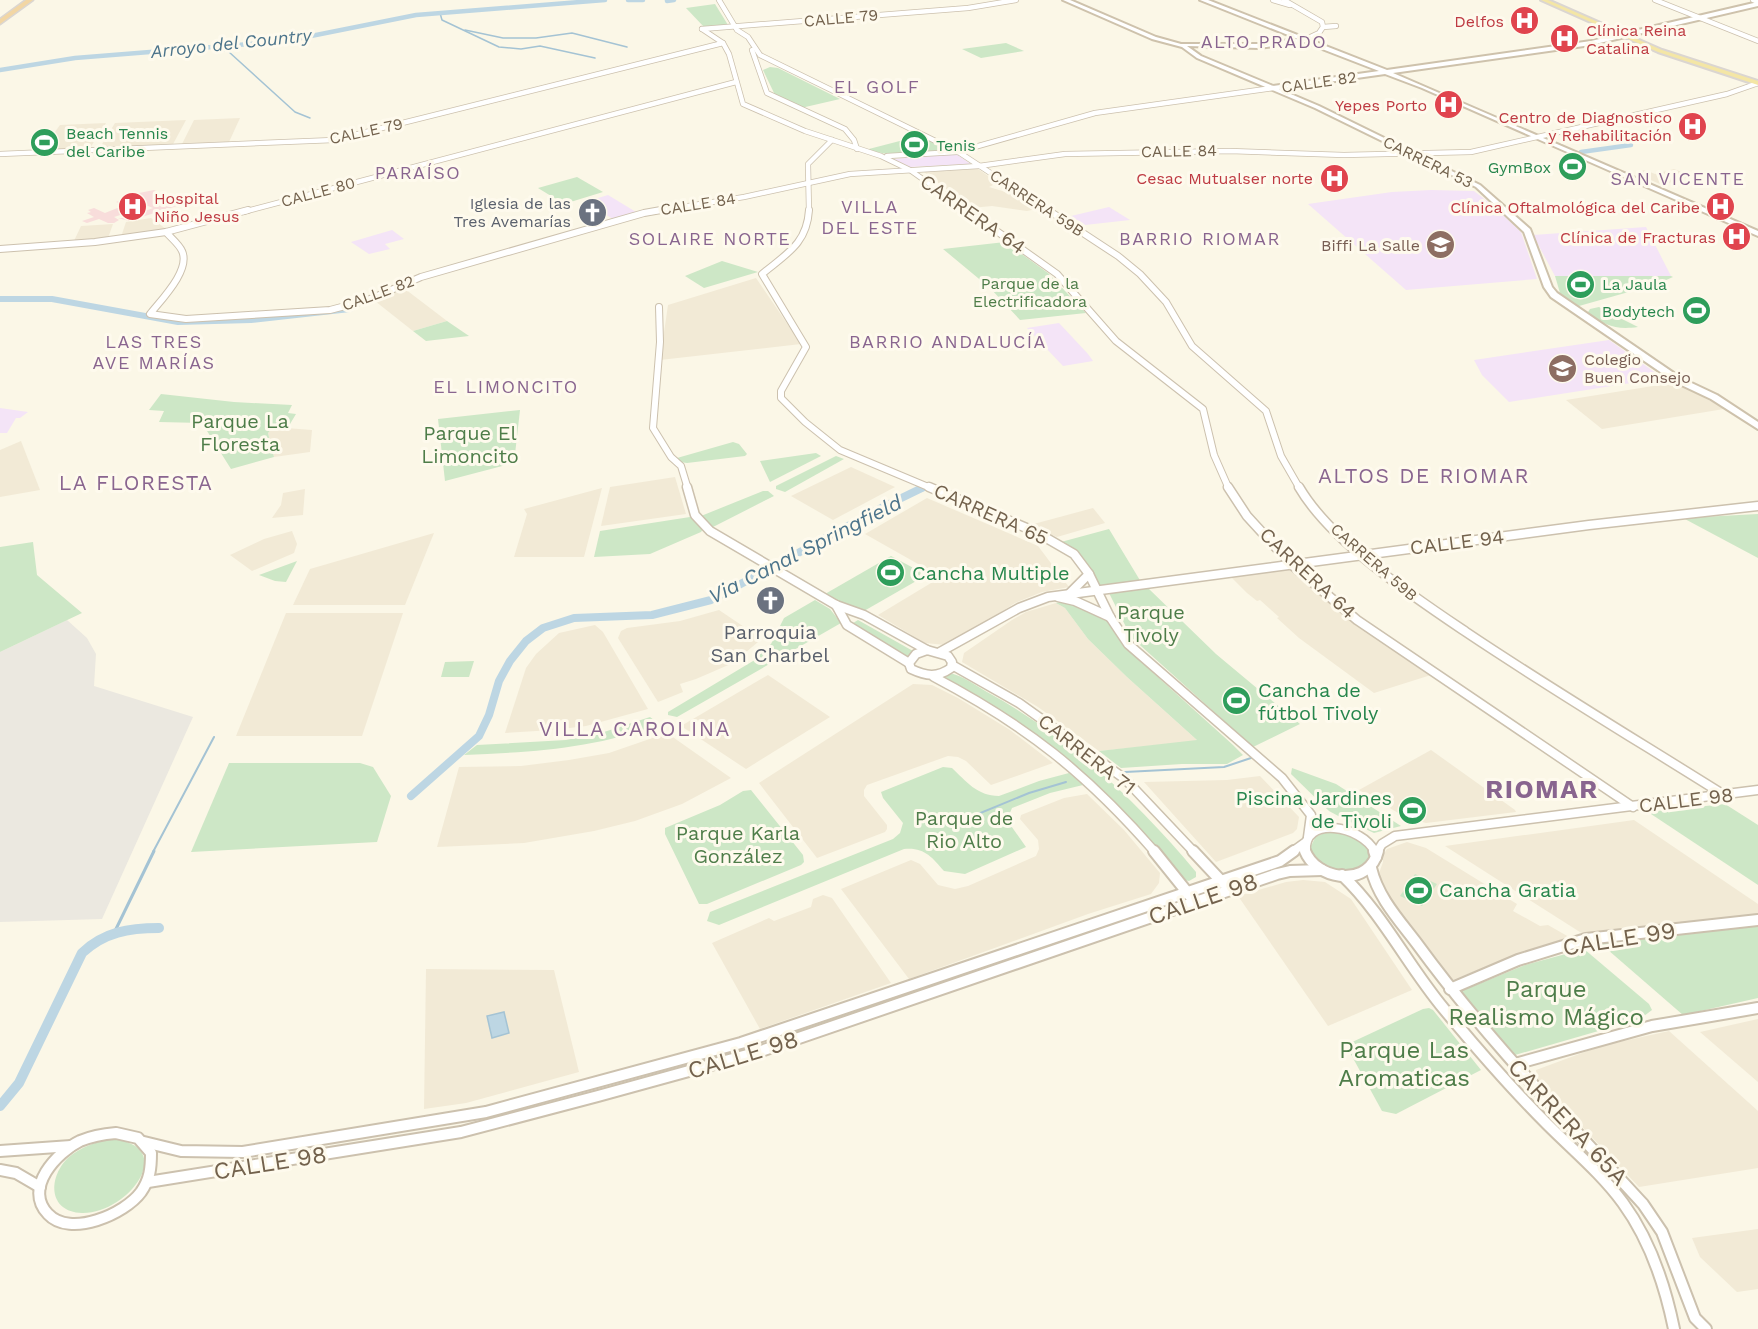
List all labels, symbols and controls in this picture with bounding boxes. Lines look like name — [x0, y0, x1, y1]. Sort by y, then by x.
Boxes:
street label: CALLE 79 — [803, 5, 879, 31]
hospital icon: Delfos — [1509, 5, 1541, 37]
place label: Delfos — [1454, 12, 1504, 31]
place label: Clínica Reina Catalina — [1586, 21, 1686, 58]
hospital icon: Clínica Reina Catalina — [1549, 23, 1581, 55]
water label: Arroyo del Country — [149, 24, 314, 62]
district label: ALTO PRADO — [1201, 31, 1327, 52]
street label: CALLE 82 — [1280, 67, 1358, 97]
district label: EL GOLF — [834, 76, 920, 97]
hospital icon: Yepes Porto — [1432, 89, 1464, 121]
place label: Yepes Porto — [1335, 96, 1427, 115]
place label: Centro de Diagnostico y Rehabilitación — [1499, 108, 1672, 145]
hospital icon: Centro de Diagnostico y Rehabilitación — [1677, 110, 1709, 142]
street label: CALLE 79 — [328, 114, 404, 148]
place label: Beach Tennis del Caribe — [66, 124, 168, 161]
sports icon: Beach Tennis del Caribe — [29, 126, 61, 158]
sports icon: Tenis — [899, 129, 931, 161]
street label: CARRERA 53 — [1380, 132, 1476, 192]
place label: Tenis — [936, 136, 976, 155]
street label: CALLE 84 — [1141, 141, 1217, 161]
sports icon: GymBox — [1556, 151, 1588, 183]
place label: GymBox — [1488, 158, 1551, 177]
district label: PARAÍSO — [375, 162, 461, 183]
hospital icon: Cesac Mutualser norte — [1318, 162, 1350, 194]
street label: CARRERA 59B — [986, 165, 1088, 241]
district label: SAN VICENTE — [1611, 168, 1745, 189]
street label: CARRERA 64 — [916, 169, 1030, 259]
place label: Cesac Mutualser norte — [1136, 169, 1313, 188]
street label: CALLE 80 — [279, 173, 357, 211]
place label: Hospital Niño Jesus — [154, 189, 239, 226]
street label: CALLE 84 — [659, 189, 737, 219]
hospital icon: Hospital Niño Jesus — [117, 191, 149, 223]
hospital icon: Clínica Oftalmológica del Caribe — [1705, 191, 1737, 223]
place label: Iglesia de las Tres Avemarías — [454, 194, 571, 231]
church icon: Iglesia de las Tres Avemarías — [576, 196, 608, 228]
district label: VILLA DEL ESTE — [821, 196, 919, 238]
place label: Clínica Oftalmológica del Caribe — [1450, 198, 1700, 217]
hospital icon: Clínica de Fracturas — [1721, 221, 1753, 253]
district label: SOLAIRE NORTE — [629, 228, 791, 249]
district label: BARRIO RIOMAR — [1119, 228, 1281, 249]
place label: Clínica de Fracturas — [1560, 228, 1716, 247]
school or university icon: Biffi La Salle — [1425, 229, 1457, 261]
place label: Biffi La Salle — [1321, 236, 1420, 255]
sports icon: La Jaula — [1565, 268, 1597, 300]
street label: CALLE 82 — [339, 271, 417, 315]
park label: Parque de la Electrificadora — [973, 274, 1087, 311]
place label: La Jaula — [1602, 275, 1667, 294]
sports icon: Bodytech — [1680, 295, 1712, 327]
place label: Bodytech — [1602, 302, 1675, 321]
district label: LAS TRES AVE MARÍAS — [93, 331, 215, 373]
district label: BARRIO ANDALUCÍA — [849, 331, 1047, 352]
place label: Colegio Buen Consejo — [1584, 350, 1691, 387]
school or university icon: Colegio Buen Consejo — [1547, 352, 1579, 384]
district label: EL LIMONCITO — [433, 376, 579, 397]
park label: Parque La Floresta — [191, 409, 289, 456]
park label: Parque El Limoncito — [421, 421, 519, 468]
district label: ALTOS DE RIOMAR — [1318, 463, 1530, 488]
district label: LA FLORESTA — [59, 470, 213, 495]
street label: CARRERA 65 — [930, 478, 1052, 550]
water label: Via Canal Springfield — [704, 489, 907, 609]
street label: CARRERA 59B — [1327, 519, 1421, 605]
street label: CARRERA 64 — [1255, 522, 1361, 624]
street label: CALLE 94 — [1408, 524, 1506, 560]
sports icon: Cancha Multiple — [875, 557, 907, 589]
place label: Cancha Multiple — [912, 561, 1070, 585]
church icon: Parroquia San Charbel — [754, 585, 786, 617]
park label: Parque Tivoly — [1117, 600, 1185, 647]
place label: Parroquia San Charbel — [711, 620, 829, 667]
place label: Cancha de fútbol Tivoly — [1258, 678, 1379, 725]
sports icon: Cancha de fútbol Tivoly — [1221, 685, 1253, 717]
street label: CARRERA 71 — [1034, 709, 1140, 799]
district label: VILLA CAROLINA — [539, 716, 731, 741]
district label: RIOMAR — [1485, 774, 1599, 804]
street label: CALLE 98 — [1637, 782, 1735, 818]
place label: Piscina Jardines de Tivoli — [1235, 786, 1392, 833]
sports icon: Piscina Jardines de Tivoli — [1397, 794, 1429, 826]
park label: Parque de Rio Alto — [915, 806, 1013, 853]
park label: Parque Karla González — [676, 821, 800, 868]
street label: CALLE 98 — [1144, 867, 1262, 931]
sports icon: Cancha Gratia — [1402, 874, 1434, 906]
place label: Cancha Gratia — [1439, 878, 1576, 902]
street label: CALLE 99 — [1560, 916, 1678, 962]
park label: Parque Realismo Mágico — [1448, 975, 1644, 1031]
street label: CALLE 98 — [684, 1025, 802, 1085]
park label: Parque Las Aromaticas — [1338, 1036, 1470, 1092]
street label: CARRERA 65A — [1502, 1053, 1634, 1191]
street label: CALLE 98 — [211, 1140, 329, 1186]

